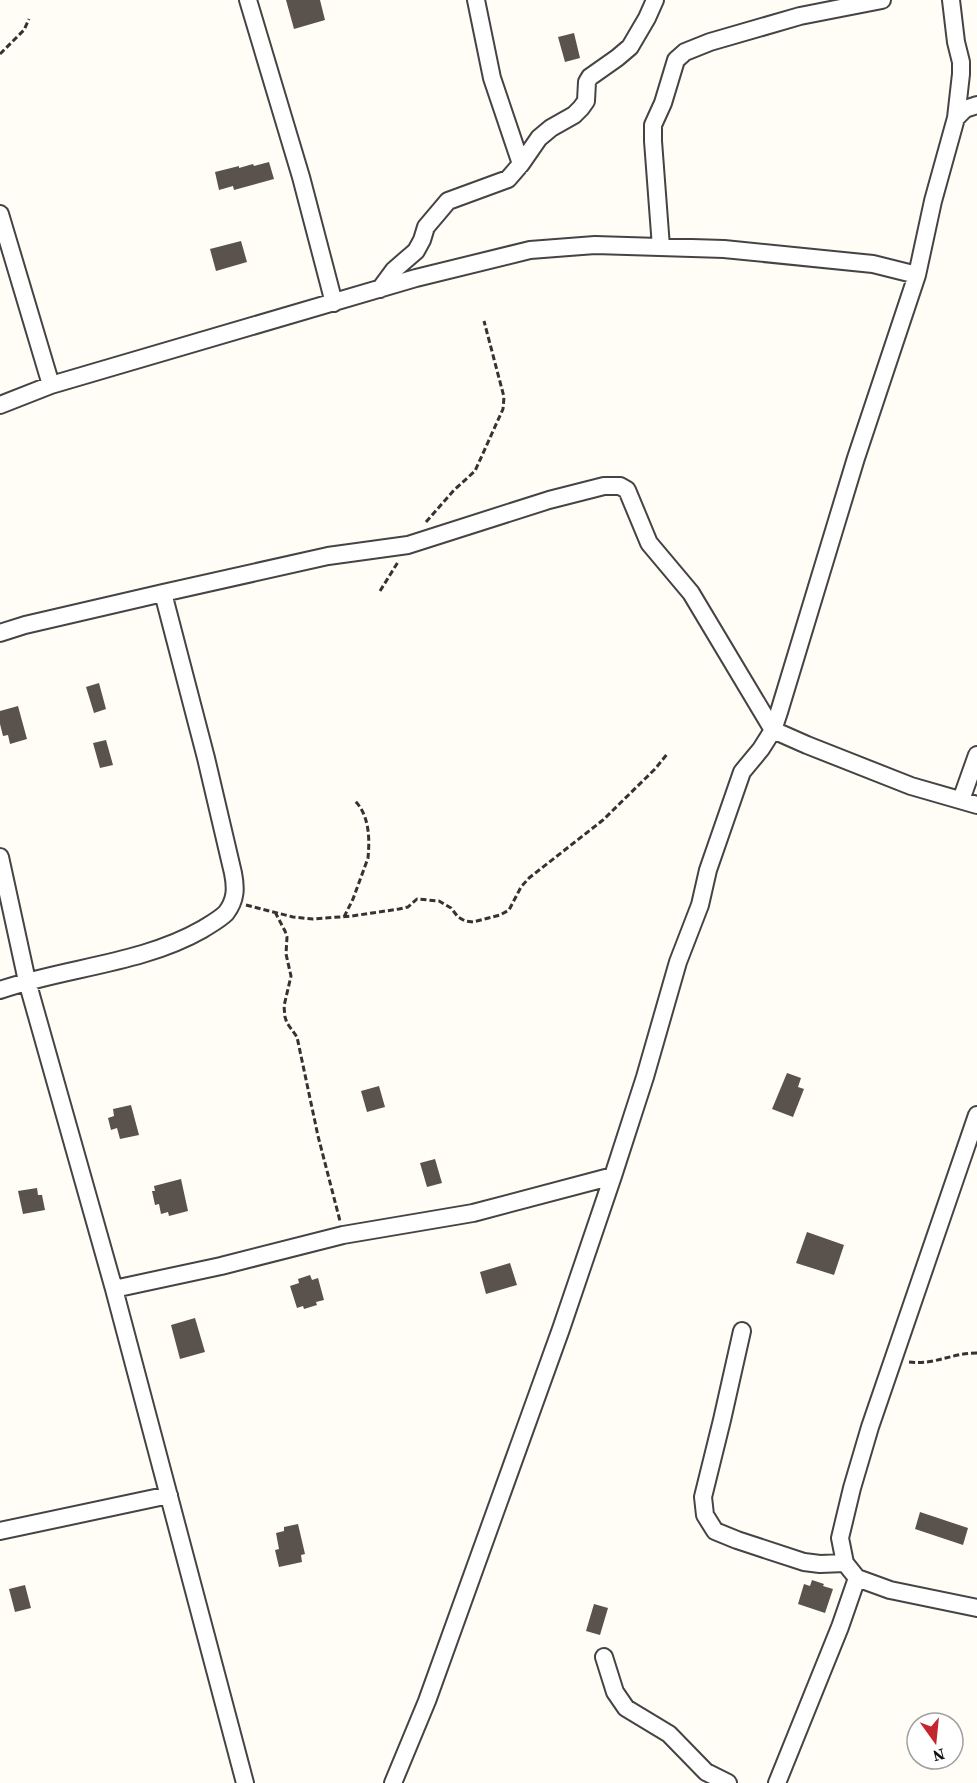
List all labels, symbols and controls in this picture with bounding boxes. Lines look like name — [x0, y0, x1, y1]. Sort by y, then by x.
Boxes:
north arrow — [905, 1711, 965, 1771]
text: N — [930, 1743, 947, 1768]

